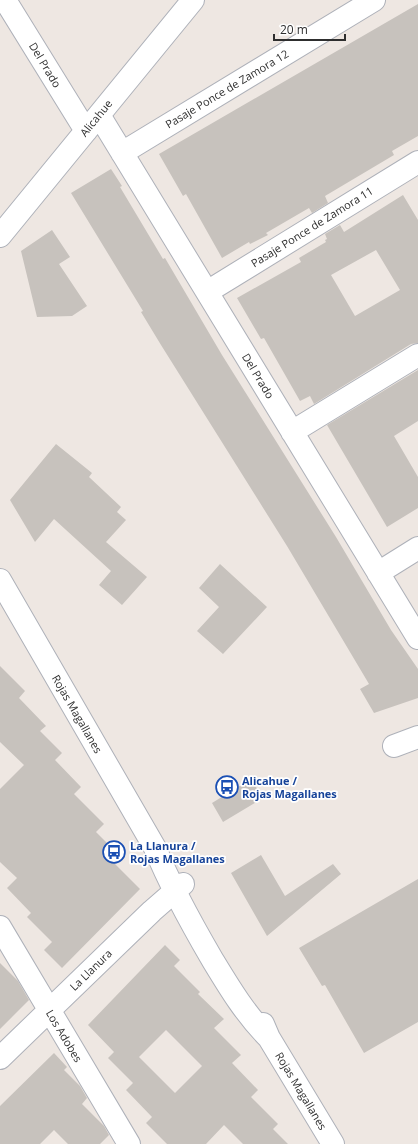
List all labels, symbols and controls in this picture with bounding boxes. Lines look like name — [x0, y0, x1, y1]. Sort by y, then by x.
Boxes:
scale bar — [274, 16, 345, 42]
text: 20 m — [280, 21, 308, 38]
street label: Del Prado — [26, 39, 65, 91]
street label: Pasaje Ponce de Zamora 12 — [162, 46, 291, 131]
street label: Alicahue — [76, 96, 115, 139]
street label: Pasaje Ponce de Zamora 11 — [248, 183, 376, 270]
street label: Del Prado — [239, 350, 278, 402]
street label: Rojas Magallanes — [49, 672, 106, 756]
place label: Alicahue / Rojas Magallanes — [242, 773, 337, 801]
bus stop icon: Alicahue / Rojas Magallanes — [214, 774, 240, 800]
place label: La Llanura / Rojas Magallanes — [130, 838, 225, 866]
bus stop icon: La Llanura / Rojas Magallanes — [101, 839, 127, 865]
street label: La Llanura — [66, 946, 115, 994]
street label: Los Adobes — [43, 1007, 86, 1065]
street label: Rojas Magallanes — [272, 1049, 331, 1132]

